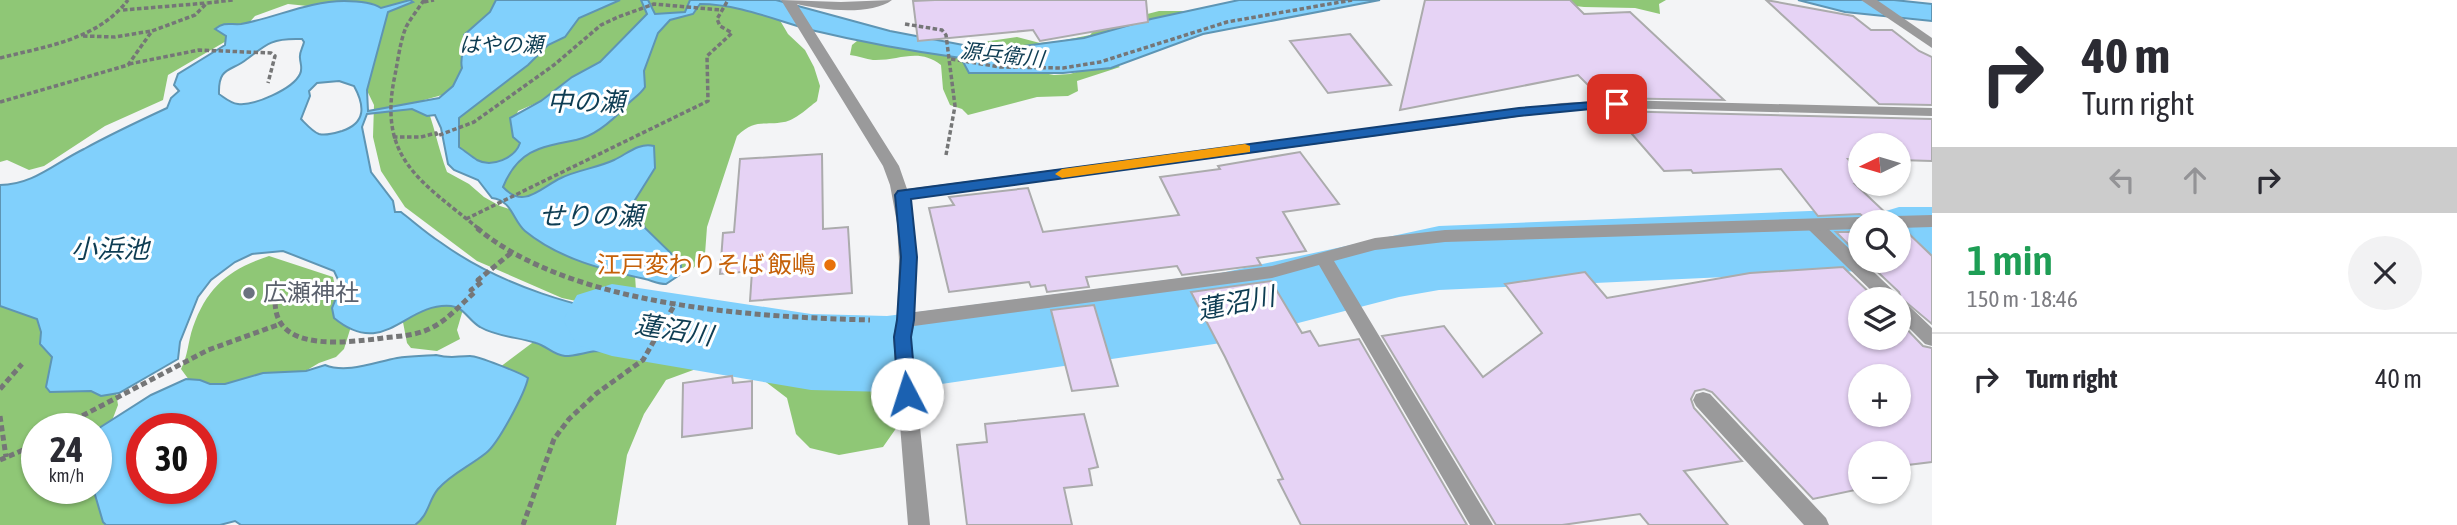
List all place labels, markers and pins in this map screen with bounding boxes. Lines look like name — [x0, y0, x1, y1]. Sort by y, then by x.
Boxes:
pin — [1587, 74, 1647, 134]
place label: 江戸変わりそば 飯嶋 — [597, 251, 816, 278]
marker: 江戸変わりそば 飯嶋 — [822, 257, 838, 273]
place label: 広瀬神社 — [263, 279, 359, 306]
marker: 広瀬神社 — [241, 285, 257, 301]

